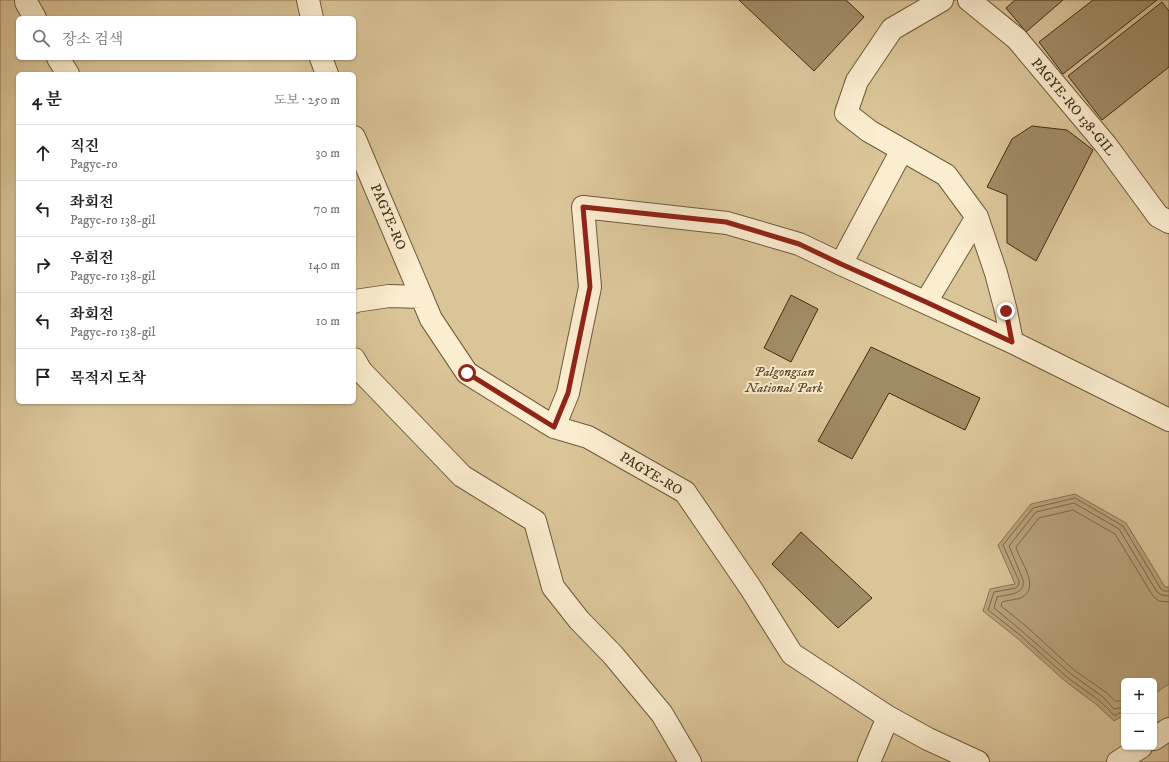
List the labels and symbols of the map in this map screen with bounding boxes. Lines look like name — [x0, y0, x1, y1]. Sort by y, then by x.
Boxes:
street label: PAGYE-RO 138-GIL — [1027, 55, 1119, 159]
street label: PAGYE-RO — [366, 181, 410, 253]
route end — [997, 302, 1015, 320]
park label: Palgongsan National Park — [744, 363, 823, 397]
route start — [458, 364, 476, 382]
street label: PAGYE-RO — [616, 448, 686, 500]

